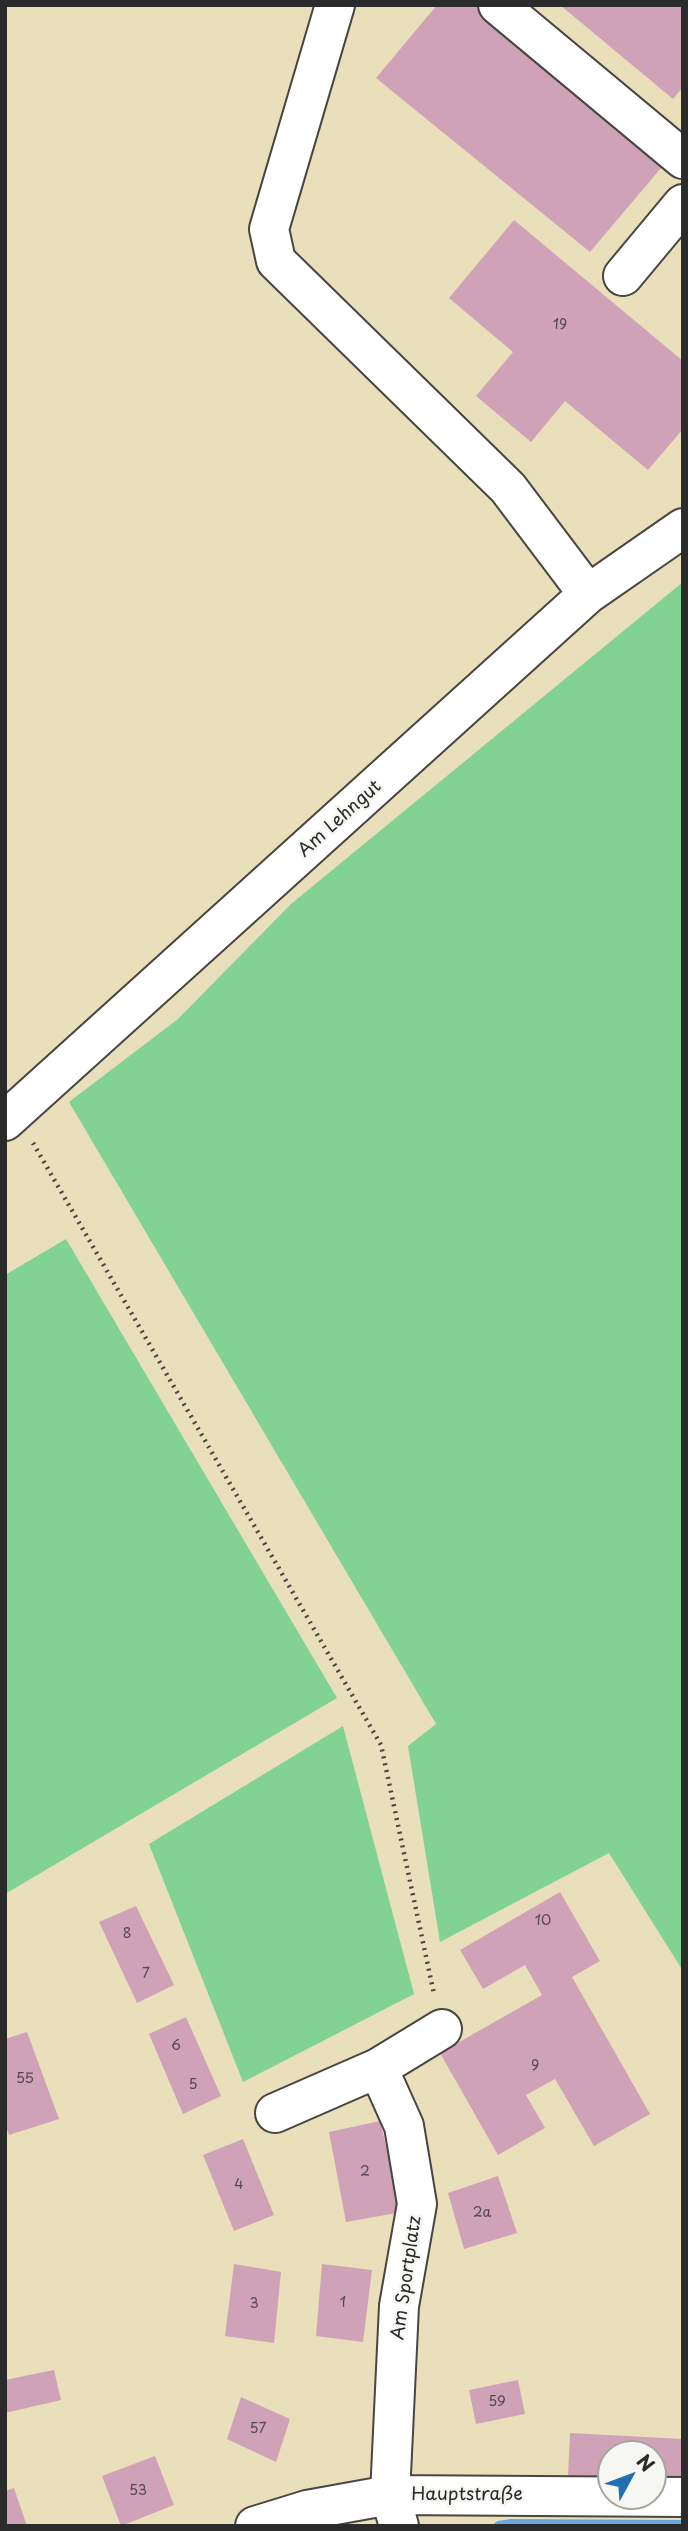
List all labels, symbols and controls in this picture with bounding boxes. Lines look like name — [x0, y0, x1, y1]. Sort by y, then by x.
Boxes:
house number: 19 — [553, 317, 567, 333]
street label: Am Lehngut — [294, 776, 386, 862]
house number: 10 — [535, 1913, 551, 1929]
house number: 8 — [123, 1926, 131, 1942]
house number: 7 — [142, 1966, 150, 1982]
house number: 6 — [171, 2038, 181, 2054]
house number: 9 — [531, 2058, 539, 2074]
house number: 55 — [16, 2071, 34, 2087]
house number: 5 — [188, 2077, 198, 2093]
house number: 2 — [360, 2164, 370, 2180]
house number: 4 — [234, 2177, 244, 2193]
house number: 2a — [473, 2205, 491, 2221]
street label: Am Sportplatz — [388, 2215, 426, 2341]
house number: 1 — [340, 2295, 346, 2311]
house number: 3 — [249, 2296, 259, 2312]
house number: 59 — [488, 2394, 506, 2410]
house number: 57 — [250, 2421, 266, 2437]
north arrow — [597, 2440, 667, 2510]
text: N — [631, 2448, 662, 2477]
house number: 53 — [129, 2483, 147, 2499]
street label: Hauptstraße — [411, 2484, 523, 2506]

